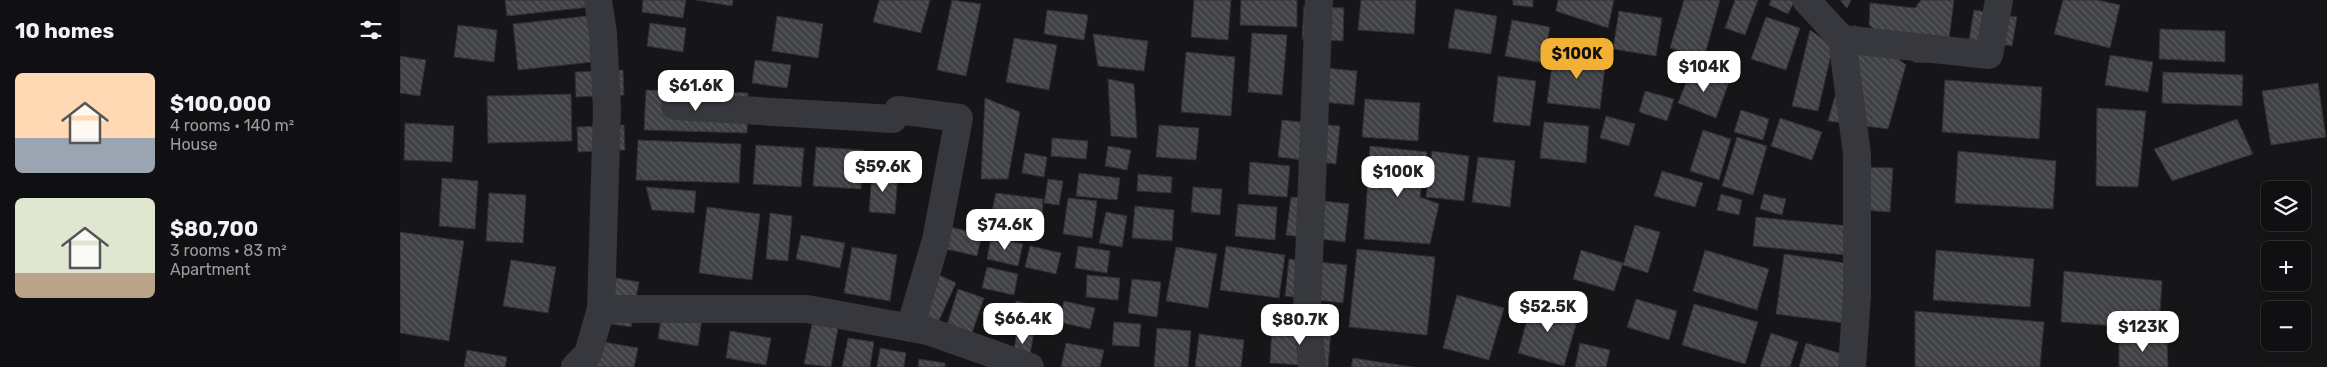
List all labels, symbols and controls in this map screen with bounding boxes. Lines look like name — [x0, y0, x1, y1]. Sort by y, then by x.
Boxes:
icon: filters — [357, 16, 385, 44]
text: 10 homes — [15, 18, 114, 43]
pin: $100K — [1542, 38, 1612, 80]
text: $100K — [1551, 44, 1603, 63]
pin: $104K — [1669, 51, 1739, 93]
text: $104K — [1678, 57, 1730, 76]
pin: $61.6K — [655, 70, 737, 112]
text: $61.6K — [669, 76, 723, 95]
text: $100,000 — [170, 91, 271, 116]
icon: home — [55, 93, 115, 153]
text: 4 rooms · 140 m² — [170, 116, 294, 135]
text: House — [170, 135, 217, 154]
pin: $59.6K — [842, 150, 924, 193]
pin: $100K — [1363, 156, 1433, 198]
text: $59.6K — [855, 157, 911, 176]
text: $100K — [1372, 162, 1424, 181]
map controls — [2261, 181, 2311, 351]
button: layers — [2261, 181, 2311, 231]
pin: $74.6K — [964, 208, 1046, 251]
text: $74.6K — [977, 215, 1033, 234]
text: $80,700 — [170, 216, 258, 241]
icon: home — [55, 218, 115, 278]
text: 3 rooms · 83 m² — [170, 241, 287, 260]
button: + — [2261, 241, 2311, 291]
text: Apartment — [170, 260, 250, 279]
pin: $52.5K — [1507, 290, 1589, 333]
text: $52.5K — [1520, 297, 1576, 316]
button: − — [2261, 301, 2311, 351]
pin: $66.4K — [982, 302, 1064, 345]
pin: $80.7K — [1259, 304, 1341, 346]
text: $66.4K — [994, 309, 1052, 328]
text: $80.7K — [1272, 310, 1328, 329]
pin: $123K — [2108, 310, 2178, 353]
text: $123K — [2118, 317, 2168, 336]

